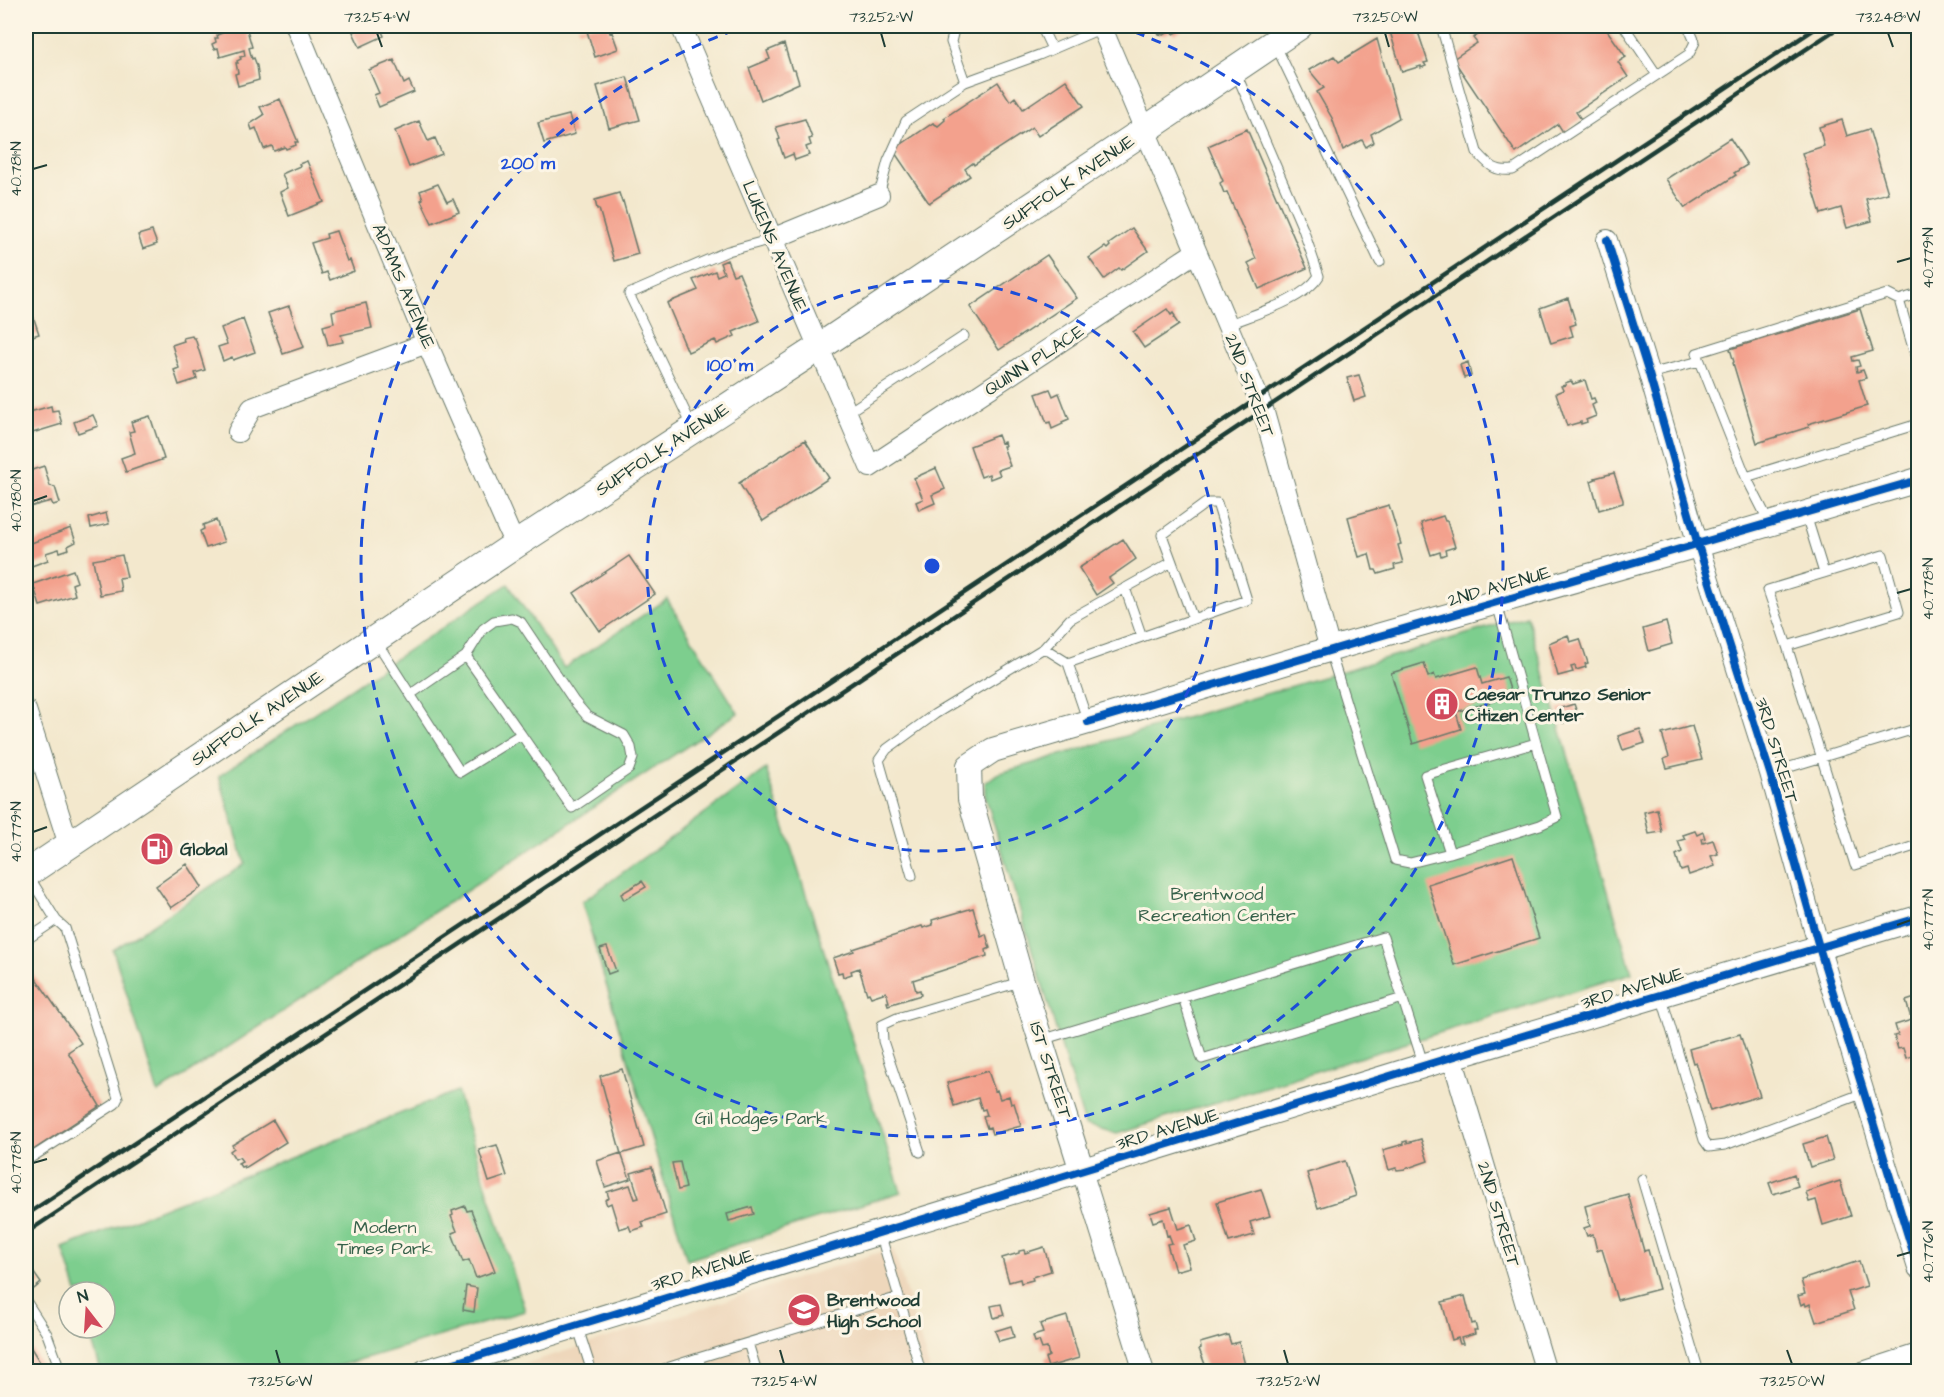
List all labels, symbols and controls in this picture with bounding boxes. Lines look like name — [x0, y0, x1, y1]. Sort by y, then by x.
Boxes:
text: 73.254°W — [344, 7, 410, 28]
text: 73.252°W — [849, 7, 913, 28]
text: 73.250°W — [1352, 7, 1418, 28]
text: 73.248°W — [1856, 7, 1920, 28]
street label: SUFFOLK AVENUE — [997, 129, 1140, 236]
text: 40.781°N — [6, 141, 27, 197]
text: 200 m — [500, 151, 556, 176]
street label: LUKENS AVENUE — [736, 177, 813, 316]
street label: ADAMS AVENUE — [366, 220, 441, 353]
text: 40.779°N — [1918, 227, 1939, 289]
street label: QUINN PLACE — [980, 319, 1089, 402]
street label: 2ND STREET — [1218, 330, 1281, 441]
text: 100 m — [707, 353, 754, 378]
street label: SUFFOLK AVENUE — [591, 397, 734, 502]
text: 40.780°N — [6, 470, 27, 532]
centre of rings — [922, 556, 942, 576]
text: 40.778°N — [1918, 558, 1939, 620]
street label: 2ND AVENUE — [1445, 560, 1554, 613]
street label: SUFFOLK AVENUE — [186, 665, 329, 772]
place label: Caesar Trunzo Senior Citizen Center — [1465, 682, 1651, 728]
building icon: Caesar Trunzo Senior Citizen Center — [1424, 686, 1460, 722]
street label: 3RD STREET — [1749, 694, 1805, 807]
text: 40.779°N — [6, 801, 27, 863]
fuel station icon: Global — [139, 831, 175, 867]
place label: Global — [180, 837, 228, 862]
park label: Brentwood Recreation Center — [1138, 882, 1296, 928]
text: 40.777°N — [1918, 889, 1939, 951]
street label: 3RD AVENUE — [1578, 961, 1687, 1016]
street label: 1ST STREET — [1023, 1019, 1078, 1123]
street label: 3RD AVENUE — [1113, 1102, 1222, 1157]
park label: Gil Hodges Park — [695, 1106, 827, 1132]
text: 40.778°N — [6, 1132, 27, 1194]
street label: 2ND STREET — [1471, 1159, 1527, 1270]
park label: Modern Times Park — [337, 1215, 433, 1261]
text: 40.776°N — [1918, 1221, 1939, 1283]
street label: 3RD AVENUE — [648, 1243, 757, 1298]
north arrow — [57, 1280, 117, 1340]
text: N — [75, 1285, 91, 1309]
place label: Brentwood High School — [827, 1288, 921, 1335]
school or university icon: Brentwood High School — [786, 1292, 822, 1328]
text: 73.256°W — [248, 1371, 312, 1392]
text: 73.254°W — [751, 1371, 817, 1392]
text: 73.252°W — [1256, 1371, 1320, 1392]
text: 73.250°W — [1759, 1371, 1825, 1392]

